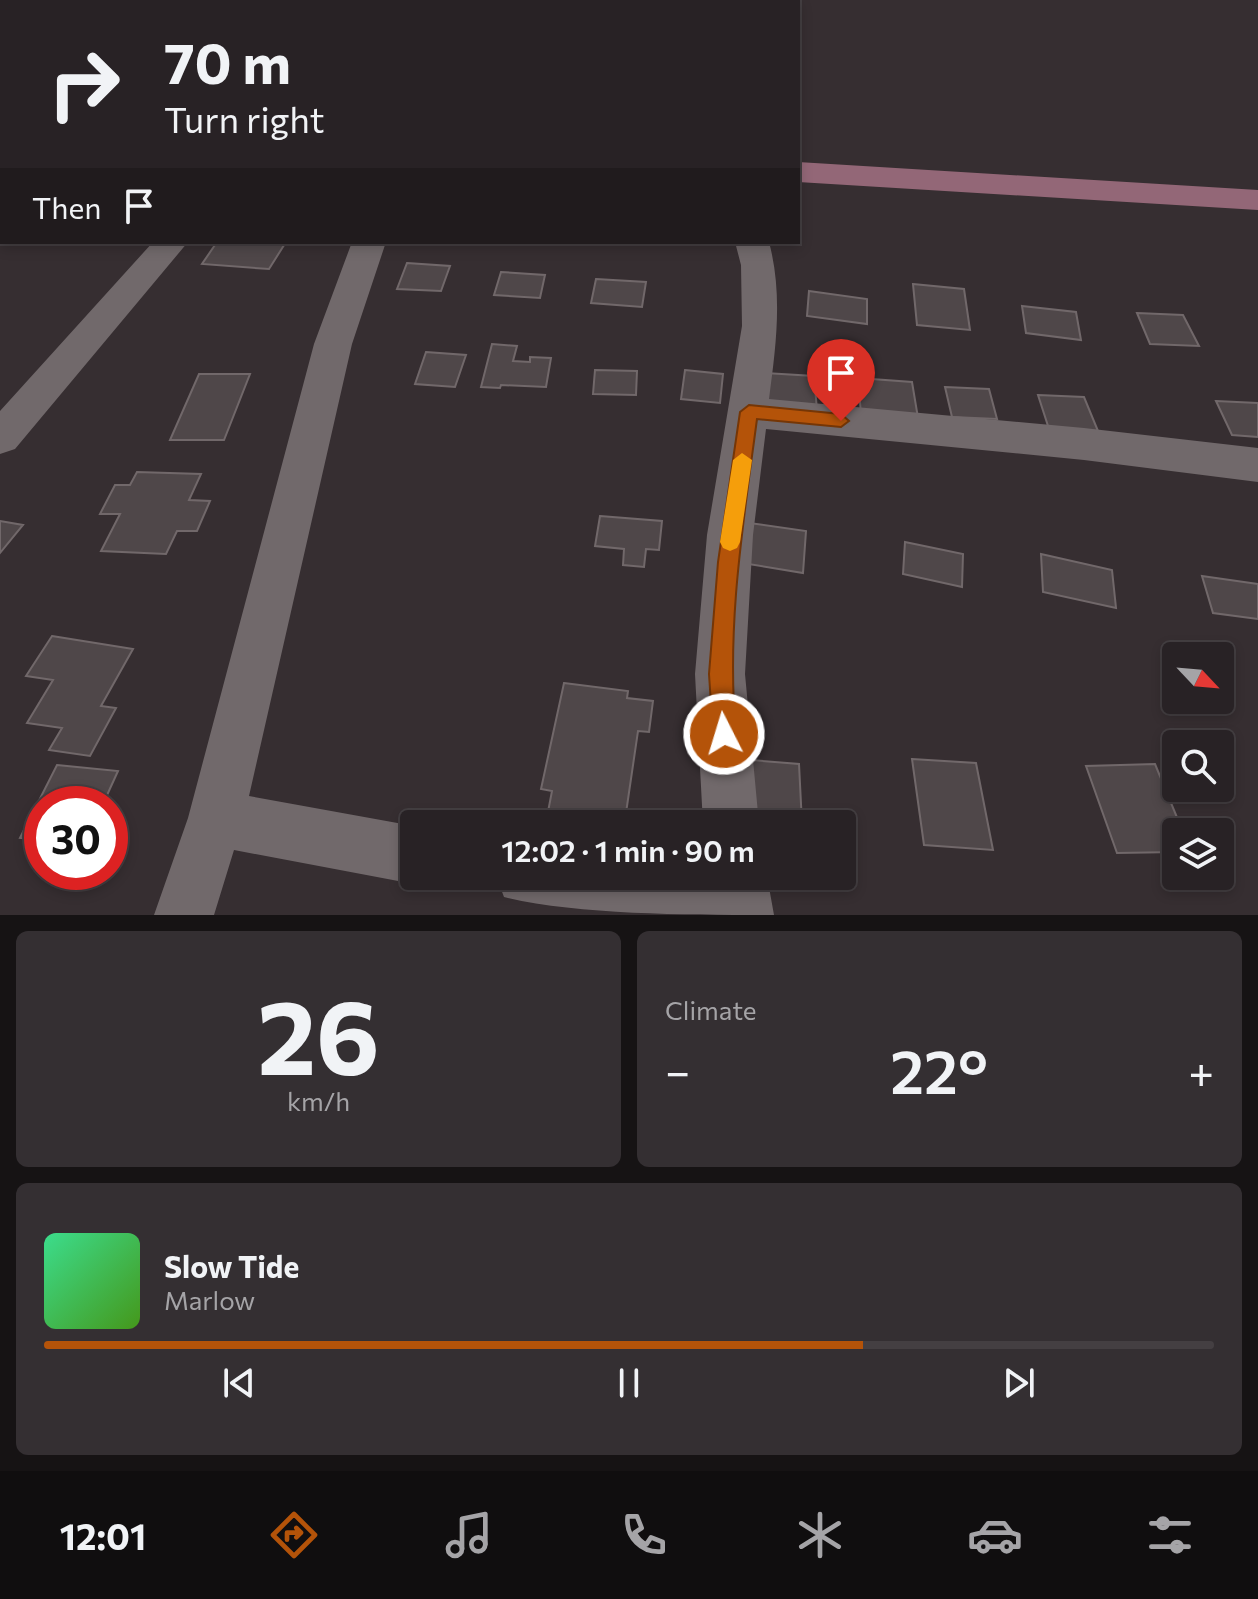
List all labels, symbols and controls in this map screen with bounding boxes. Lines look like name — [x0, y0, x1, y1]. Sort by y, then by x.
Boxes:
text: 70 m — [164, 27, 291, 96]
icon: right — [32, 32, 136, 136]
text: Turn right — [164, 96, 325, 140]
icon: arrive — [117, 184, 161, 228]
text: Then — [32, 188, 101, 225]
pin — [807, 339, 875, 421]
icon: arrive — [819, 351, 863, 395]
north arrow — [1162, 642, 1234, 714]
map controls — [1162, 642, 1234, 890]
position arrow — [682, 692, 766, 776]
button: search — [1162, 730, 1234, 802]
speed limit sign: 30 — [24, 786, 128, 890]
button: layers — [1162, 818, 1234, 890]
text: 12:02 · 1 min · 90 m — [501, 831, 755, 868]
text: 26 — [257, 969, 380, 1096]
text: Climate — [665, 994, 757, 1025]
text: 22° — [890, 1033, 988, 1106]
text: − — [665, 1043, 690, 1097]
text: + — [1188, 1043, 1214, 1097]
text: km/h — [287, 1085, 350, 1116]
text: Slow Tide — [164, 1247, 299, 1284]
text: Marlow — [164, 1284, 255, 1315]
icon: previous — [217, 1361, 261, 1405]
icon: pause — [607, 1361, 651, 1405]
icon: next — [997, 1361, 1041, 1405]
icon: directions — [266, 1507, 322, 1563]
icon: music — [441, 1507, 497, 1563]
icon: phone — [616, 1507, 672, 1563]
icon: climate — [792, 1507, 848, 1563]
icon: car — [967, 1507, 1023, 1563]
icon: filters — [1142, 1507, 1198, 1563]
text: 12:01 — [60, 1513, 146, 1557]

